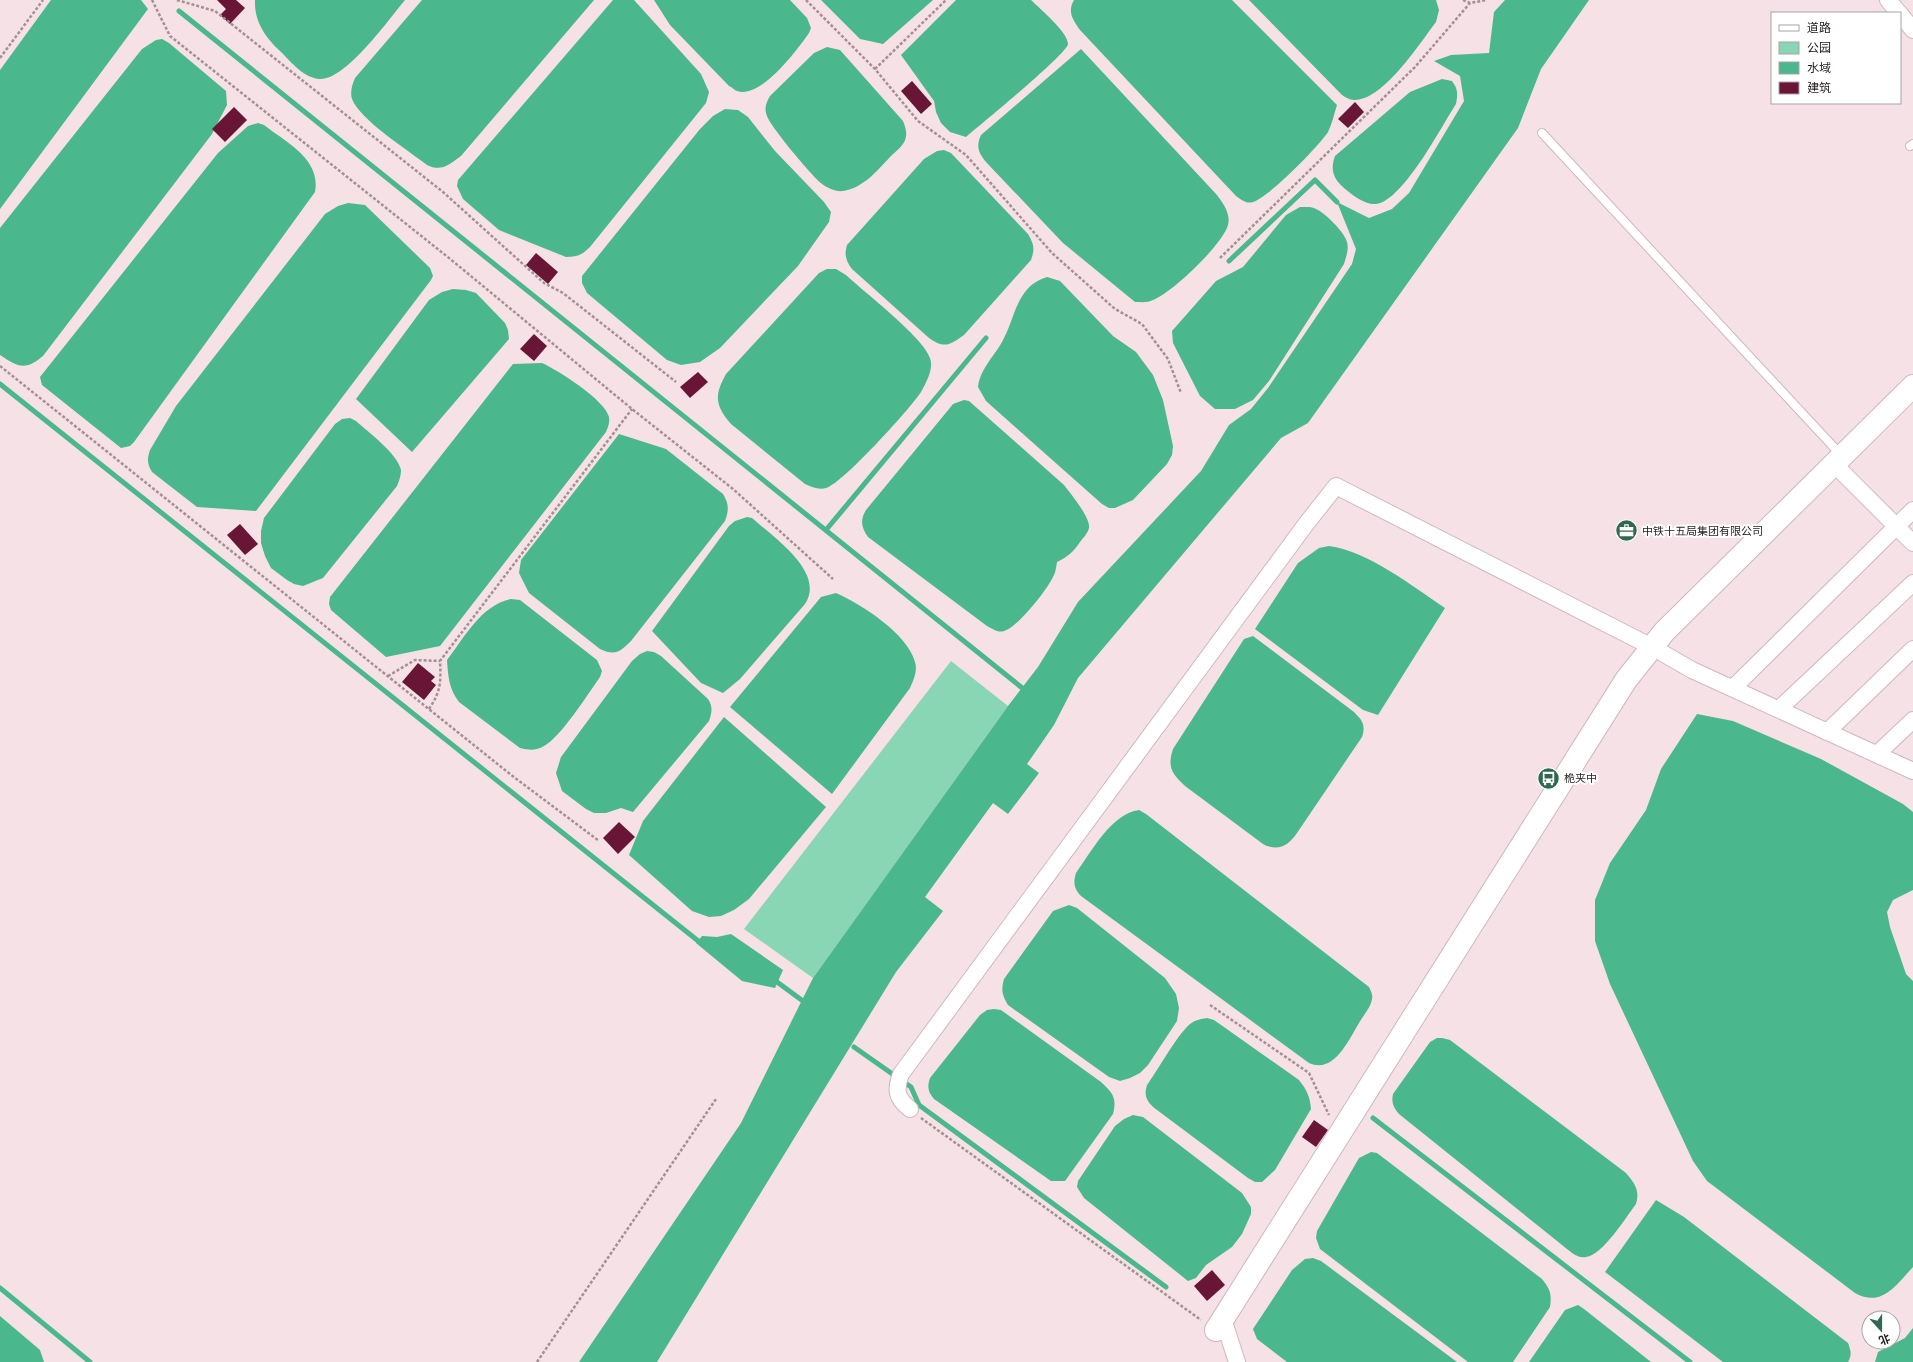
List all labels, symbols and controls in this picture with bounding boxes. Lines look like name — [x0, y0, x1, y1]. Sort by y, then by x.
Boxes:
legend — [1771, 12, 1901, 104]
text: 道路 — [1807, 20, 1831, 34]
text: 公园 — [1807, 40, 1831, 54]
text: 水域 — [1807, 60, 1831, 74]
text: 建筑 — [1807, 80, 1831, 94]
office icon: 中铁十五局集团有限公司 — [1614, 518, 1640, 544]
place label: 中铁十五局集团有限公司 — [1642, 524, 1763, 537]
bus stop icon: 桅夹中 — [1535, 765, 1561, 791]
place label: 桅夹中 — [1564, 771, 1597, 784]
north arrow — [1861, 1310, 1901, 1350]
text: 北 — [1877, 1332, 1892, 1348]

